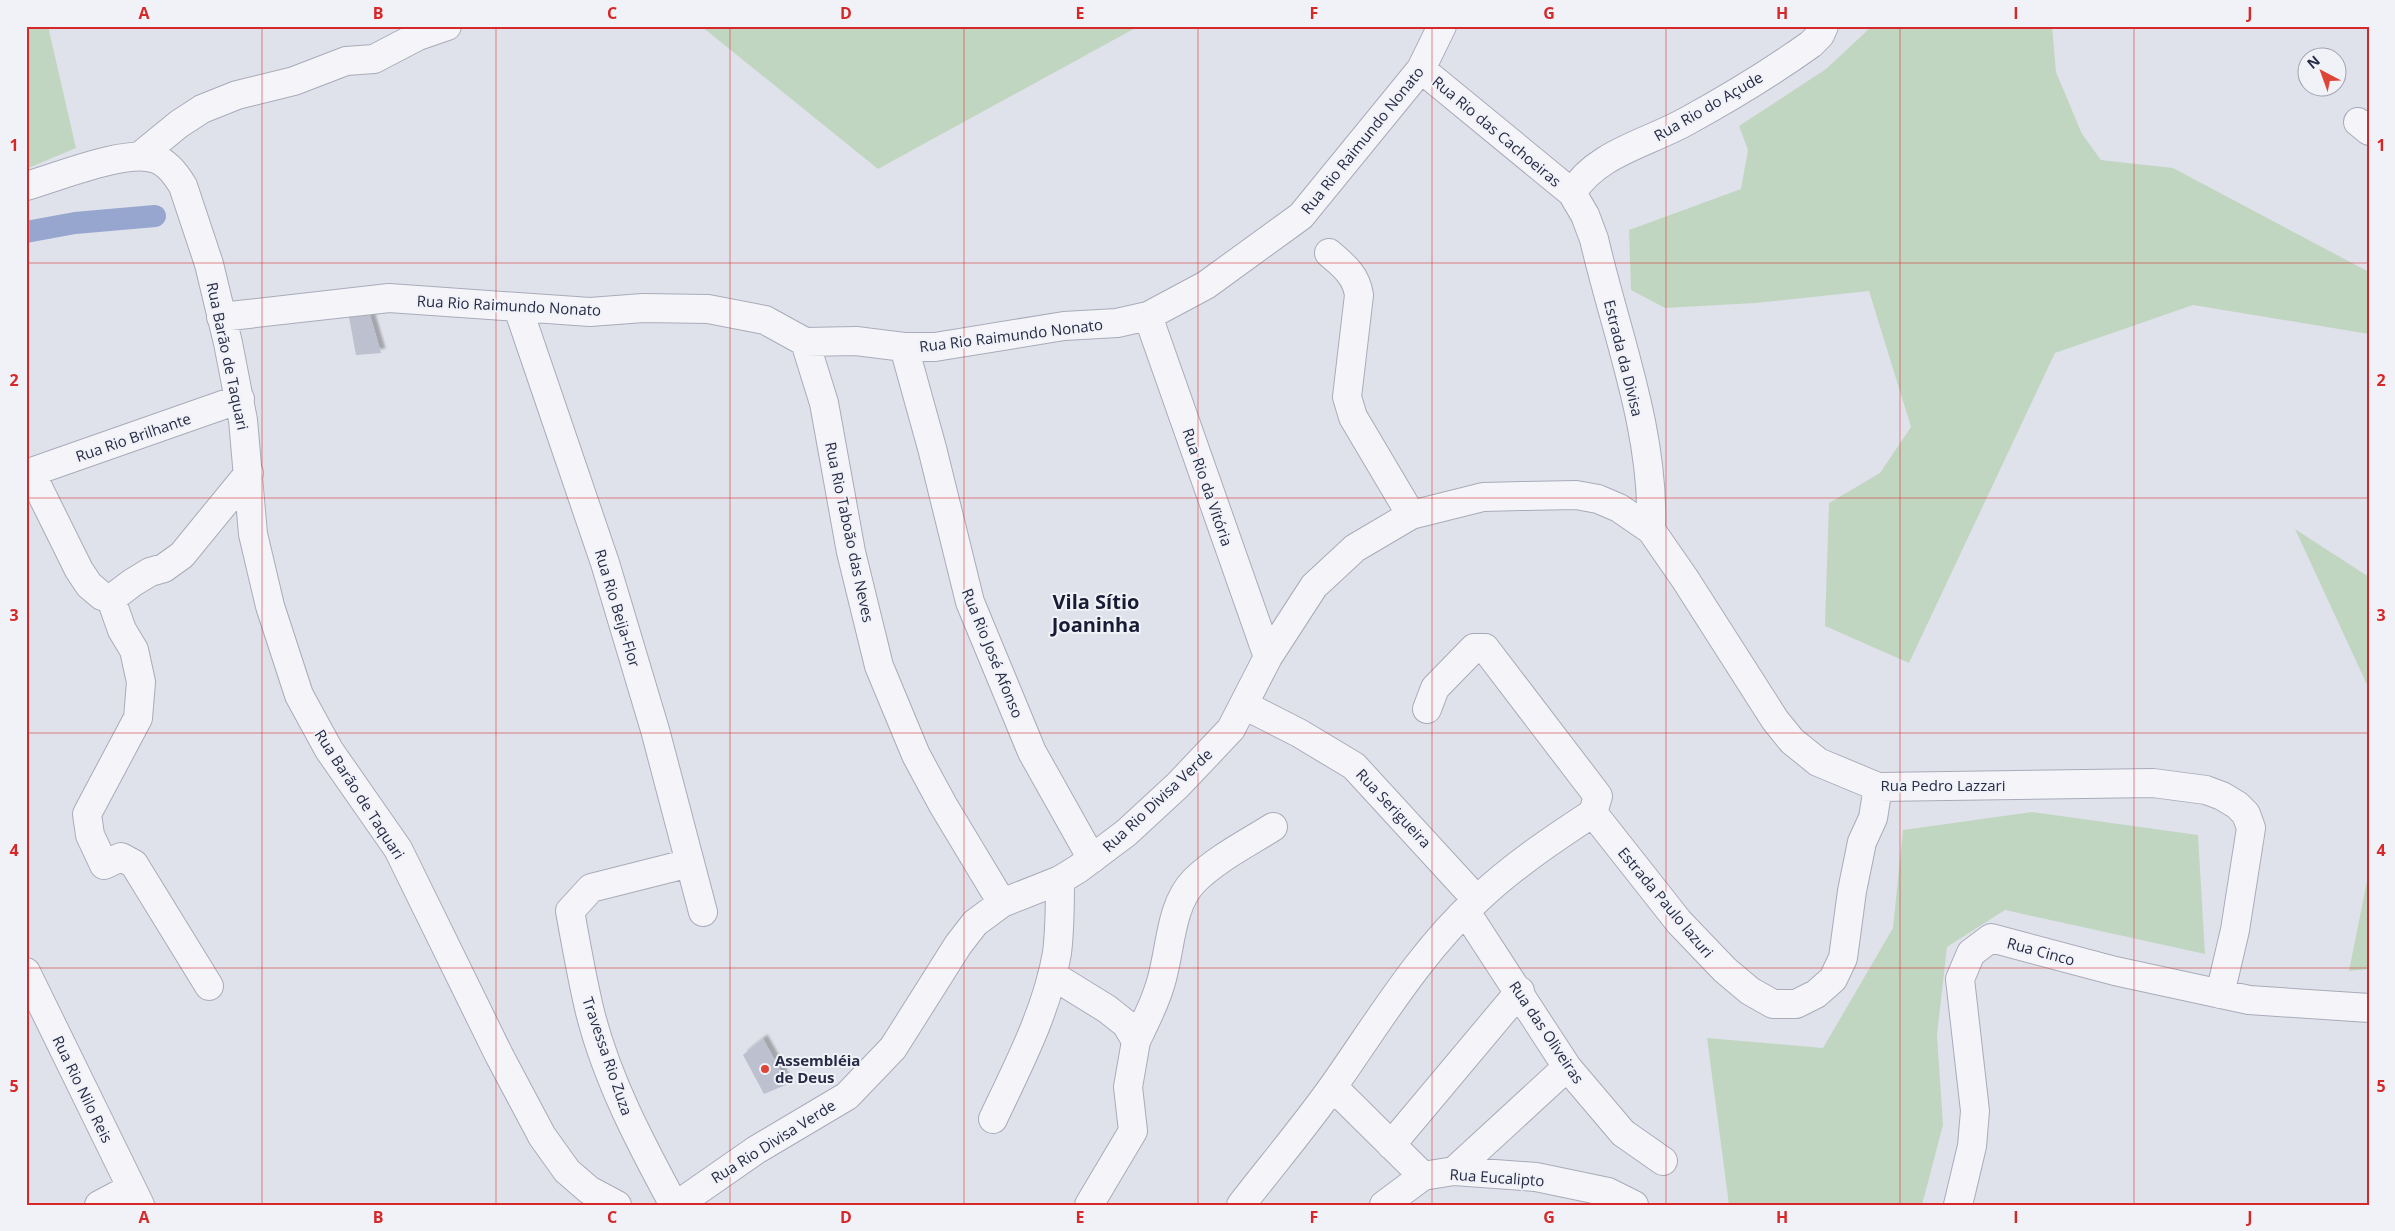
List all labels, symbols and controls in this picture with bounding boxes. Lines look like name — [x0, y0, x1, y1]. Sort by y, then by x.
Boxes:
text: A — [138, 2, 150, 24]
text: B — [373, 2, 383, 24]
text: C — [607, 2, 617, 24]
text: D — [840, 2, 852, 24]
text: E — [1076, 2, 1085, 24]
text: F — [1310, 2, 1318, 24]
text: G — [1543, 2, 1555, 24]
text: H — [1776, 2, 1788, 24]
text: I — [2013, 2, 2019, 24]
text: J — [2245, 2, 2253, 24]
north arrow — [2298, 48, 2348, 98]
text: N — [2303, 51, 2324, 73]
street label: Rua Rio Raimundo Nonato — [1296, 62, 1428, 218]
street label: Rua Rio do Açude — [1650, 67, 1766, 145]
street label: Rua Rio das Cachoeiras — [1428, 71, 1566, 191]
text: 1 — [9, 134, 19, 156]
text: 1 — [2376, 134, 2386, 156]
street label: Rua Barão de Taquari — [203, 280, 253, 432]
street label: Rua Rio Raimundo Nonato — [416, 290, 602, 320]
street label: Estrada da Divisa — [1600, 298, 1648, 418]
street label: Rua Rio Raimundo Nonato — [918, 314, 1104, 356]
text: 2 — [9, 369, 19, 391]
text: 2 — [2376, 369, 2386, 391]
street label: Rua Rio Brilhante — [73, 408, 193, 466]
street label: Rua Rio da Vitória — [1178, 425, 1238, 549]
street label: Rua Rio Taboão das Neves — [821, 440, 879, 624]
street label: Rua Rio Beija-Flor — [591, 547, 645, 669]
street label: Rua Rio José Afonso — [958, 585, 1028, 721]
district label: Vila Sítio Joaninha — [1050, 588, 1140, 638]
text: 3 — [9, 604, 19, 626]
text: 3 — [2376, 604, 2386, 626]
street label: Rua Barão de Taquari — [311, 725, 409, 863]
street label: Rua Rio Divisa Verde — [1098, 744, 1216, 856]
street label: Rua Serigueira — [1352, 764, 1436, 852]
street label: Rua Pedro Lazzari — [1881, 775, 2005, 795]
text: 4 — [9, 839, 19, 861]
text: 4 — [2376, 839, 2386, 861]
street label: Estrada Paulo lazuri — [1614, 843, 1718, 961]
street label: Rua Cinco — [2005, 932, 2077, 970]
street label: Rua das Oliveiras — [1505, 977, 1589, 1087]
street label: Travessa Rio Zuza — [578, 994, 638, 1118]
street label: Rua Rio Nilo Reis — [48, 1032, 118, 1146]
place label: Assembléia de Deus — [775, 1050, 860, 1087]
marker: Assembléia de Deus — [759, 1063, 771, 1075]
text: 5 — [9, 1075, 19, 1097]
text: 5 — [2376, 1075, 2386, 1097]
street label: Rua Rio Divisa Verde — [707, 1095, 839, 1187]
street label: Rua Eucalipto — [1449, 1164, 1545, 1190]
text: A — [138, 1206, 150, 1228]
text: B — [373, 1206, 383, 1228]
text: C — [607, 1206, 617, 1228]
text: D — [840, 1206, 852, 1228]
text: E — [1076, 1206, 1085, 1228]
text: F — [1310, 1206, 1318, 1228]
text: G — [1543, 1206, 1555, 1228]
text: H — [1776, 1206, 1788, 1228]
text: I — [2013, 1206, 2019, 1228]
text: J — [2245, 1206, 2253, 1228]

